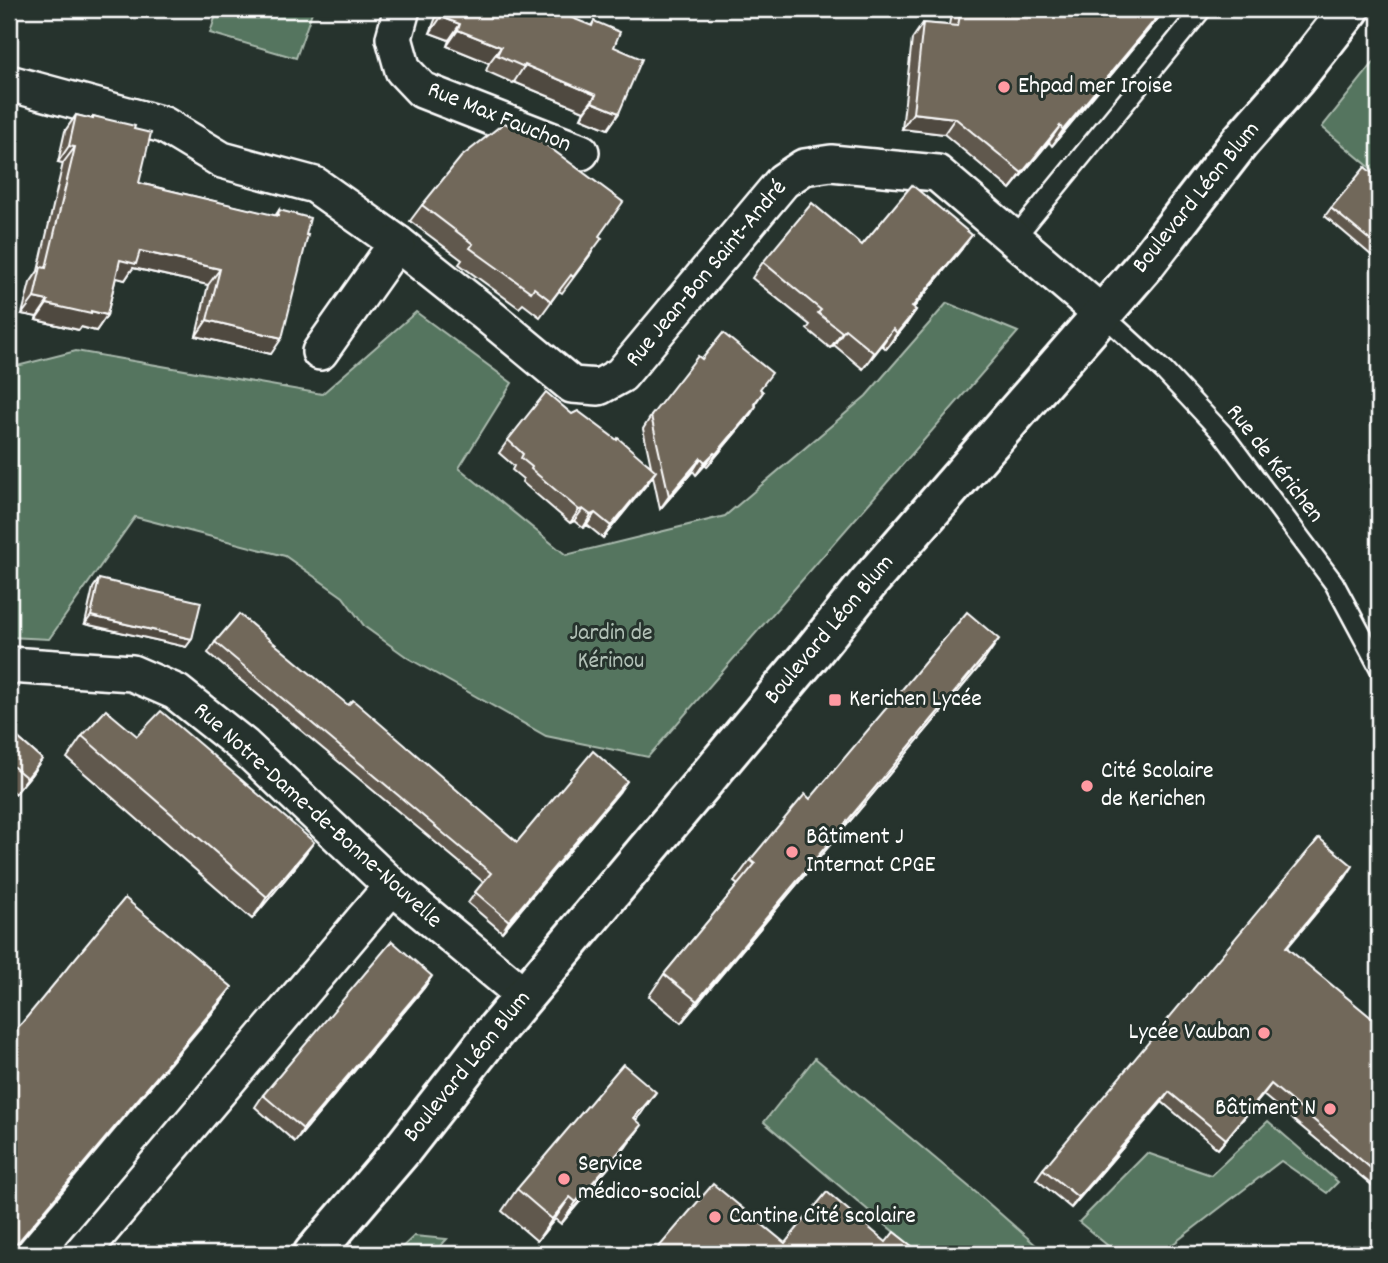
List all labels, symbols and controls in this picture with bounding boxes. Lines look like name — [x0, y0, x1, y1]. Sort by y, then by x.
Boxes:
place label: Ehpad mer Iroise — [1018, 70, 1173, 104]
street label: Rue Max Fauchon — [422, 74, 576, 162]
marker: Ehpad mer Iroise — [996, 79, 1012, 95]
street label: Boulevard Léon Blum — [1125, 115, 1269, 281]
street label: Rue Jean-Bon Saint-André — [618, 173, 796, 375]
street label: Rue de Kérichen — [1217, 397, 1331, 531]
street label: Boulevard Léon Blum — [757, 547, 903, 713]
park label: Jardin de Kérinou — [570, 617, 652, 679]
place label: Kerichen Lycée — [849, 683, 982, 717]
marker: Kerichen Lycée — [827, 692, 843, 708]
street label: Rue Notre-Dame-de-Bonne-Nouvelle — [185, 695, 449, 937]
place label: Cité Scolaire de Kerichen — [1101, 755, 1214, 817]
marker: Cité Scolaire de Kerichen — [1079, 778, 1095, 794]
place label: Bâtiment J Internat CPGE — [806, 821, 935, 883]
marker: Bâtiment J Internat CPGE — [784, 844, 800, 860]
street label: Boulevard Léon Blum — [396, 984, 540, 1150]
place label: Lycée Vauban — [1129, 1016, 1250, 1050]
marker: Lycée Vauban — [1256, 1025, 1272, 1041]
place label: Bâtiment N — [1215, 1092, 1316, 1126]
marker: Bâtiment N — [1322, 1101, 1338, 1117]
place label: Service médico-social — [578, 1148, 701, 1210]
marker: Service médico-social — [556, 1171, 572, 1187]
place label: Cantine Cité scolaire — [729, 1200, 916, 1234]
marker: Cantine Cité scolaire — [707, 1209, 723, 1225]

